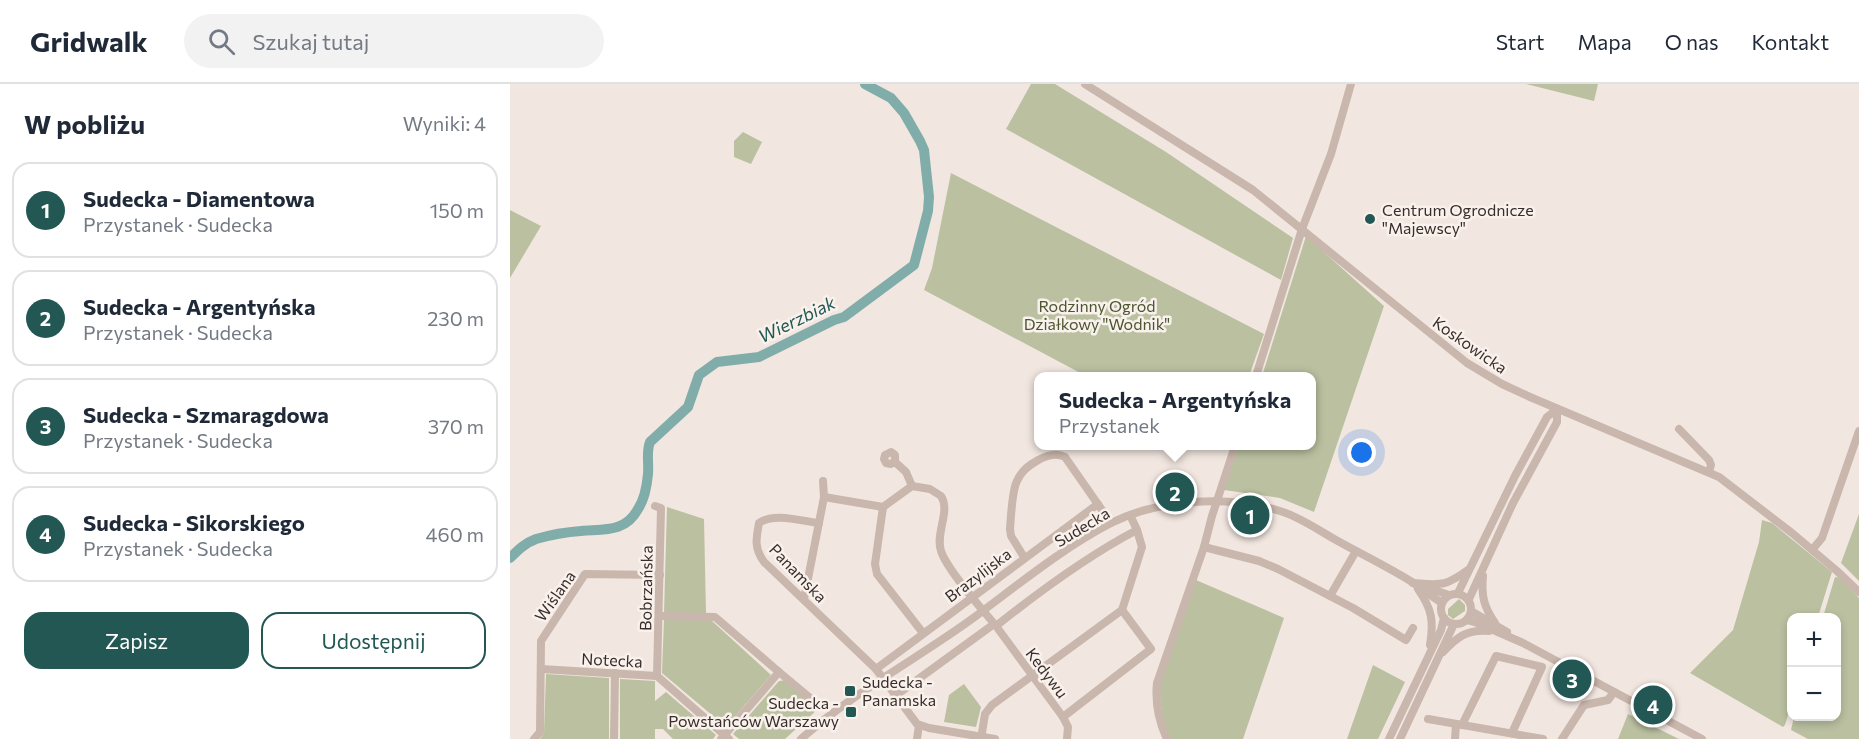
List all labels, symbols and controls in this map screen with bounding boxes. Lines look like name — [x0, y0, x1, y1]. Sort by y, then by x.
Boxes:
search box — [184, 14, 604, 68]
text: Gridwalk — [30, 24, 148, 58]
icon: search — [205, 25, 238, 58]
text: Szukaj tutaj — [253, 28, 369, 55]
text: Start — [1496, 29, 1544, 54]
text: Mapa — [1577, 29, 1632, 54]
text: O nas — [1665, 29, 1718, 54]
text: Kontakt — [1751, 29, 1829, 54]
text: W pobliżu — [24, 108, 145, 139]
text: Wyniki: 4 — [403, 111, 486, 135]
text: Sudecka - Diamentowa — [83, 185, 315, 212]
text: 1 — [41, 198, 50, 222]
text: 150 m — [430, 198, 484, 222]
place label: Centrum Ogrodnicze "Majewscy" — [1382, 200, 1534, 237]
text: Przystanek · Sudecka — [83, 212, 273, 236]
marker: Centrum Ogrodnicze "Majewscy" — [1363, 212, 1377, 226]
water label: Wierzbiak — [754, 290, 840, 347]
text: Sudecka - Argentyńska — [83, 293, 316, 320]
park label: Rodzinny Ogród Działkowy "Wodnik" — [1024, 296, 1170, 333]
text: 2 — [40, 306, 51, 330]
text: 230 m — [427, 306, 484, 330]
street label: Koskowicka — [1429, 312, 1511, 377]
text: Przystanek · Sudecka — [83, 320, 273, 344]
popup — [1034, 372, 1316, 450]
text: Sudecka - Argentyńska — [1059, 386, 1291, 413]
text: Sudecka - Szmaragdowa — [83, 401, 329, 428]
text: Przystanek — [1059, 413, 1160, 437]
text: 3 — [40, 414, 51, 438]
text: 370 m — [428, 414, 484, 438]
text: Przystanek · Sudecka — [83, 428, 273, 452]
your location — [1347, 438, 1376, 467]
pin: 2 — [1156, 470, 1194, 514]
pin: 1 — [1230, 492, 1270, 538]
street label: Sudecka — [1051, 503, 1113, 550]
text: Sudecka - Sikorskiego — [83, 509, 305, 536]
text: 4 — [39, 522, 52, 546]
text: 460 m — [426, 522, 484, 546]
text: Przystanek · Sudecka — [83, 536, 273, 560]
street label: Panamska — [766, 539, 831, 606]
street label: Brazylijska — [941, 544, 1014, 606]
street label: Bobrzańska — [635, 545, 656, 631]
street label: Wiślana — [530, 567, 579, 625]
button: Zapisz — [24, 612, 249, 669]
button: Udostępnij — [261, 612, 486, 669]
map controls — [1787, 613, 1841, 721]
button: + — [1787, 613, 1841, 667]
street label: Kedywu — [1022, 644, 1072, 702]
street label: Notecka — [581, 648, 643, 671]
pin: 3 — [1552, 656, 1592, 702]
button: − — [1787, 667, 1841, 721]
place label: Sudecka - Panamska — [862, 672, 936, 709]
pin: 4 — [1634, 682, 1672, 728]
marker: Sudecka - Panamska — [843, 684, 857, 698]
place label: Sudecka - Powstańców Warszawy — [668, 693, 839, 730]
marker: Sudecka - Powstańców Warszawy — [844, 705, 858, 719]

